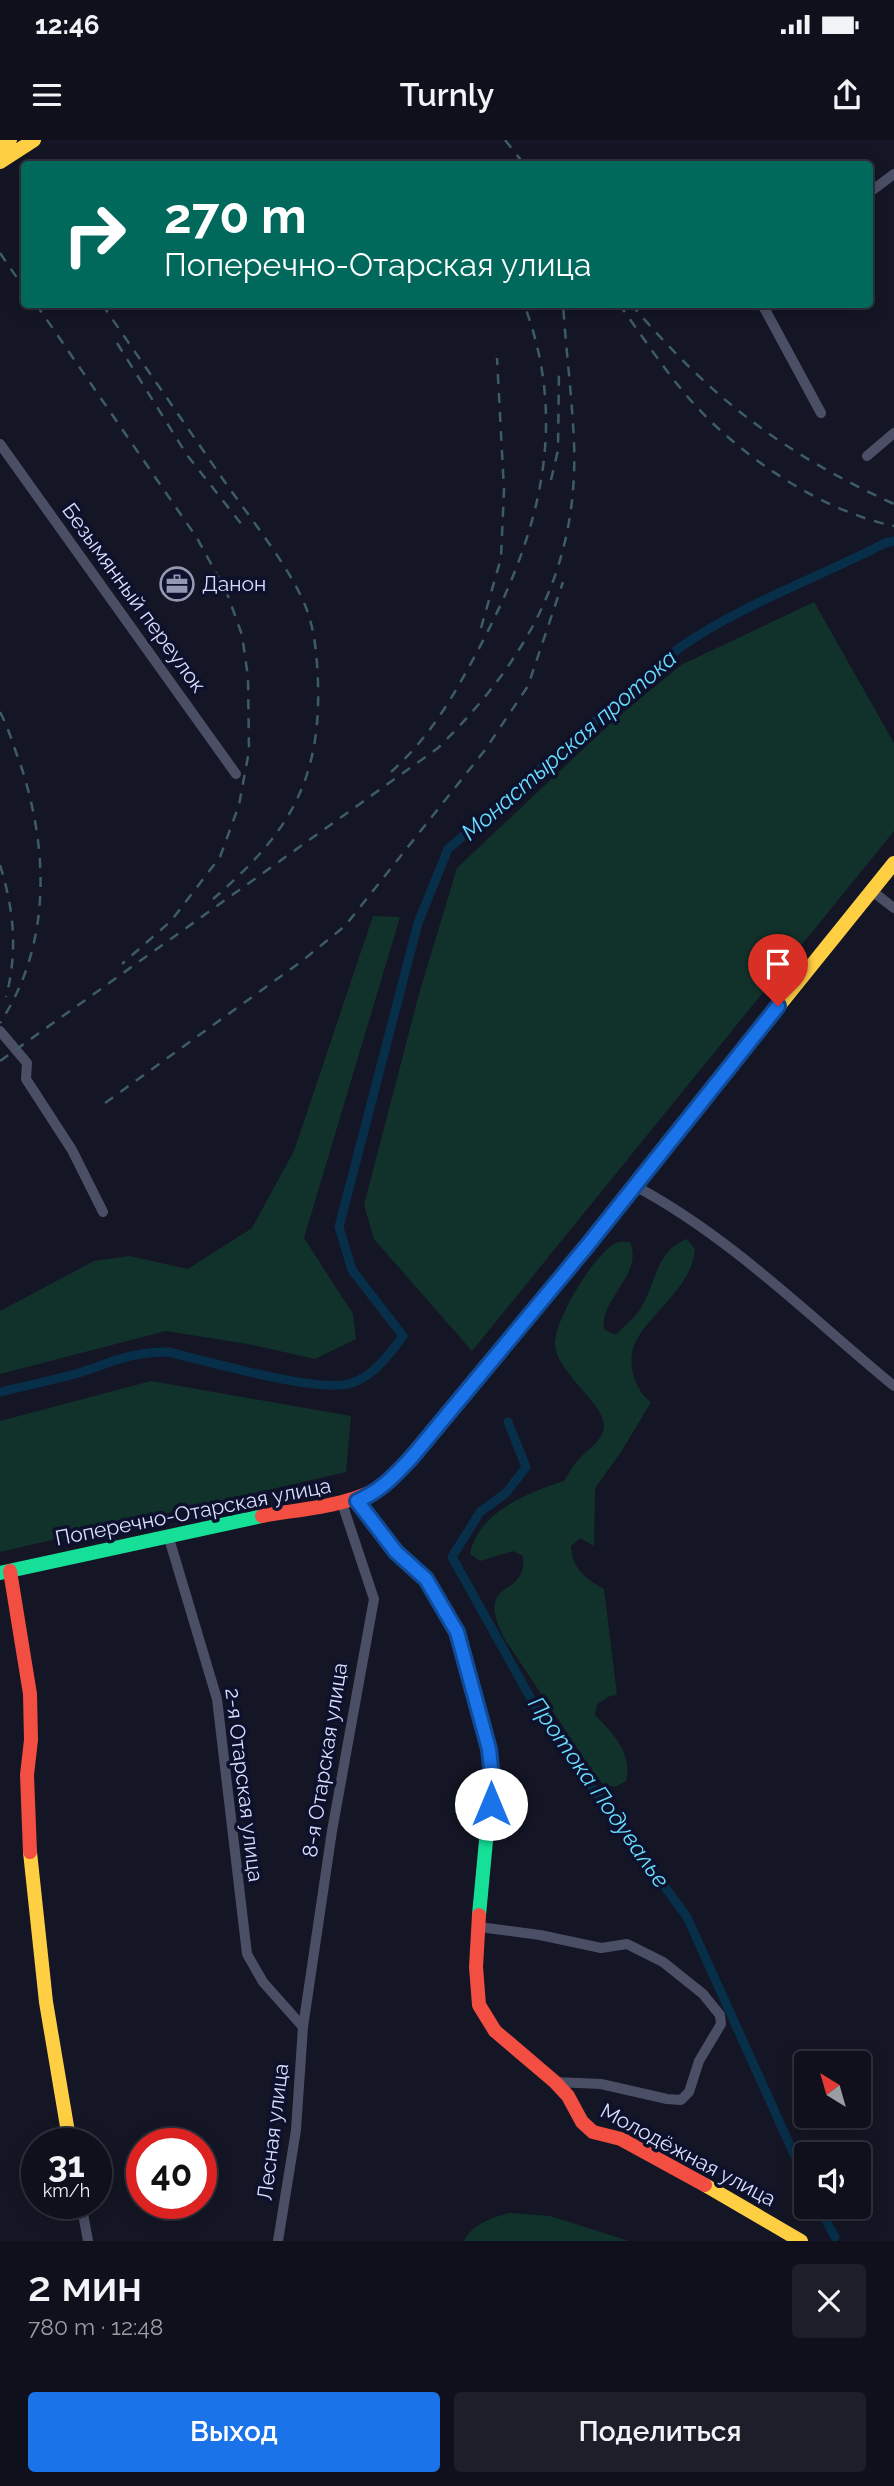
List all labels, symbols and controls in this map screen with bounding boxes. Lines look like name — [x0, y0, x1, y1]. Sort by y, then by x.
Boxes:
text: 12:46 — [35, 10, 100, 40]
icon: menu — [28, 76, 66, 114]
text: Turnly — [400, 76, 494, 113]
icon: share — [828, 76, 866, 114]
text: 270 m — [164, 187, 307, 244]
icon: right — [49, 189, 140, 280]
text: Поперечно-Отарская улица — [164, 246, 591, 283]
street label: Безымянный переулок — [57, 498, 212, 697]
office icon: Данон — [158, 565, 196, 603]
place label: Данон — [202, 571, 266, 596]
water label: Монастырская протока — [456, 644, 682, 845]
pin — [748, 934, 808, 1006]
icon: arrive — [759, 945, 797, 983]
street label: Поперечно-Отарская улица — [53, 1472, 333, 1551]
street label: 8-я Отарская улица — [297, 1661, 352, 1859]
street label: 2-я Отарская улица — [220, 1687, 269, 1883]
water label: Протока Подувалье — [523, 1691, 676, 1892]
position arrow — [454, 1767, 528, 1841]
north arrow — [794, 2051, 872, 2128]
map controls — [794, 2051, 871, 2219]
street label: Лесная улица — [252, 2062, 293, 2202]
street label: Молодёжная улица — [596, 2098, 780, 2211]
speed limit sign: 40 — [126, 2128, 217, 2219]
button: sound — [794, 2142, 871, 2219]
text: 31 — [48, 2144, 85, 2185]
text: km/h — [43, 2180, 90, 2201]
text: 2 мин — [28, 2262, 142, 2311]
button: close — [792, 2264, 866, 2338]
text: 780 m · 12:48 — [28, 2313, 163, 2340]
button: Выход — [28, 2392, 440, 2472]
button: Поделиться — [454, 2392, 866, 2472]

